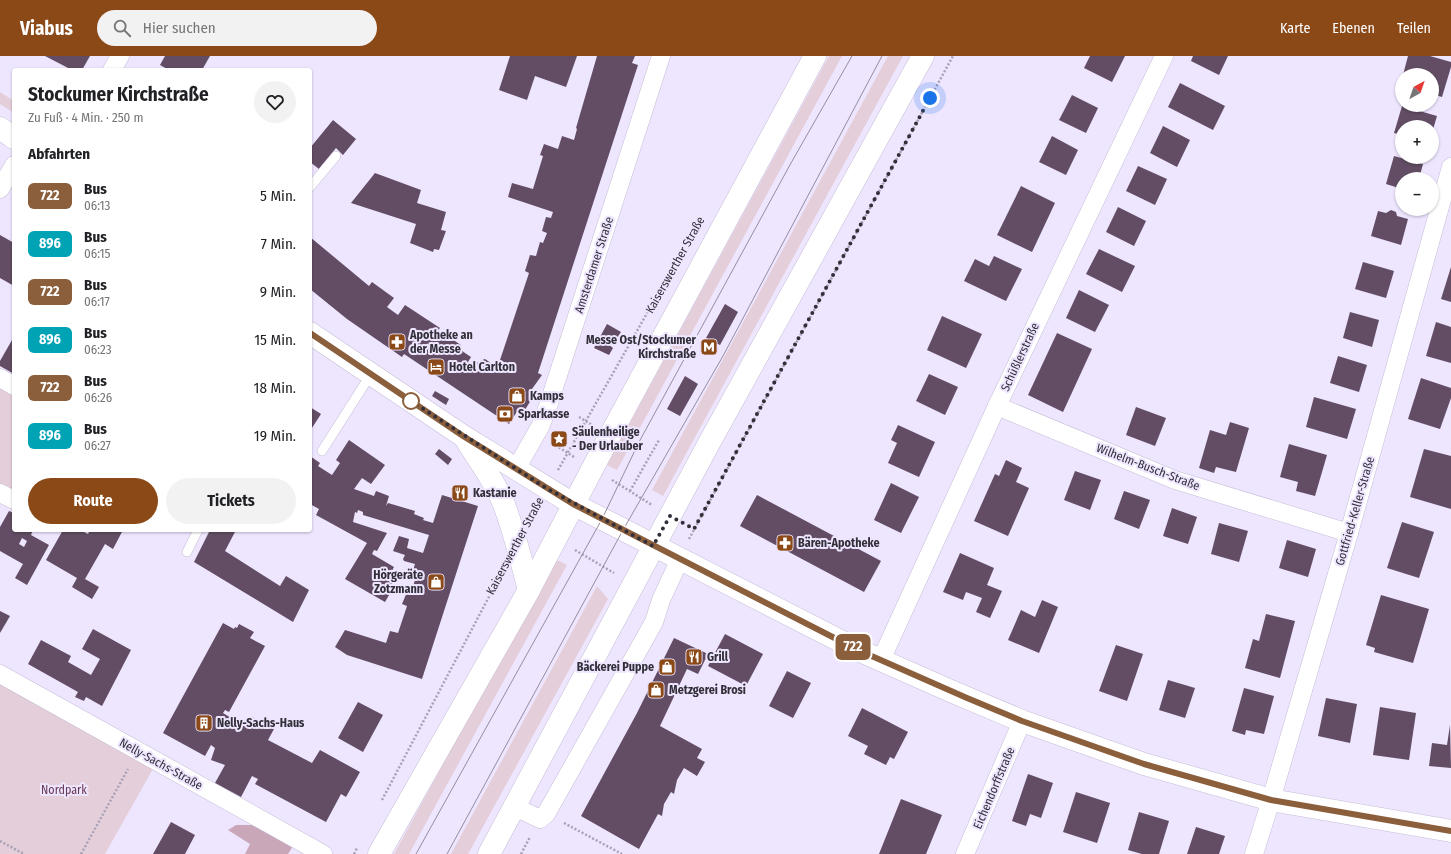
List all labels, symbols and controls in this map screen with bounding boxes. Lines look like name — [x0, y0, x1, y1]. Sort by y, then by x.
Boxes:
search box — [97, 10, 377, 46]
text: Viabus — [20, 17, 73, 40]
icon: search — [111, 17, 133, 39]
text: Hier suchen — [143, 19, 216, 37]
text: Karte — [1280, 20, 1310, 37]
text: Ebenen — [1332, 20, 1375, 37]
text: Teilen — [1397, 20, 1431, 37]
north arrow — [1395, 68, 1439, 112]
map controls — [1395, 68, 1439, 216]
button: heart — [254, 81, 296, 123]
text: Stockumer Kirchstraße — [28, 83, 209, 106]
your location — [920, 88, 940, 108]
text: Zu Fuß · 4 Min. · 250 m — [28, 110, 143, 125]
button: + — [1395, 120, 1439, 164]
text: Abfahrten — [28, 145, 90, 163]
button: − — [1395, 172, 1439, 216]
text: Bus — [84, 180, 107, 198]
text: 722 — [41, 187, 59, 204]
text: 5 Min. — [260, 187, 296, 205]
text: 06:13 — [84, 198, 110, 213]
street label: Kaiserswerther Straße — [643, 214, 707, 316]
street label: Amsterdamer Straße — [572, 215, 616, 315]
text: Bus — [84, 228, 107, 246]
text: 896 — [39, 235, 61, 252]
text: 7 Min. — [261, 235, 296, 253]
text: 06:15 — [84, 246, 110, 261]
text: Bus — [84, 276, 107, 294]
text: 722 — [41, 283, 59, 300]
text: 9 Min. — [260, 283, 296, 301]
text: 06:17 — [84, 294, 110, 309]
street label: Schüßlerstraße — [998, 320, 1042, 394]
text: Bus — [84, 324, 107, 342]
place label: Apotheke an der Messe — [409, 328, 473, 356]
text: 896 — [39, 331, 61, 348]
text: 15 Min. — [254, 331, 296, 349]
pharmacy icon: Apotheke an der Messe — [387, 332, 407, 352]
place label: Messe Ost/Stockumer Kirchstraße — [586, 333, 697, 361]
metro station icon: Messe Ost/Stockumer Kirchstraße — [699, 337, 719, 357]
text: 06:23 — [84, 342, 112, 357]
hotel icon: Hotel Carlton — [426, 357, 446, 377]
place label: Hotel Carlton — [449, 360, 515, 374]
text: Bus — [84, 372, 107, 390]
text: 722 — [41, 379, 59, 396]
text: 18 Min. — [254, 379, 296, 397]
shop icon: Kamps — [507, 386, 527, 406]
place label: Kamps — [530, 389, 565, 403]
text: 06:26 — [84, 390, 112, 405]
unlabelled marker — [402, 392, 420, 410]
bank icon: Sparkasse — [495, 404, 515, 424]
place label: Sparkasse — [518, 407, 569, 421]
text: Bus — [84, 420, 107, 438]
place label: Säulenheilige - Der Urlauber — [572, 425, 644, 453]
text: 896 — [39, 427, 61, 444]
text: 19 Min. — [254, 427, 296, 445]
place icon: Säulenheilige - Der Urlauber — [549, 429, 569, 449]
text: 06:27 — [84, 438, 111, 453]
street label: Wilhelm-Busch-Straße — [1094, 441, 1202, 493]
street label: Gottfried-Keller-Straße — [1333, 455, 1377, 567]
button: Route — [28, 478, 158, 524]
button: Tickets — [166, 478, 296, 524]
restaurant icon: Kastanie — [450, 483, 470, 503]
place label: Kastanie — [473, 486, 517, 500]
street label: Kaiserswerther Straße — [483, 495, 547, 597]
pharmacy icon: Bären-Apotheke — [775, 533, 795, 553]
place label: Bären-Apotheke — [798, 536, 880, 550]
place label: Hörgeräte Zotzmann — [373, 568, 423, 596]
shop icon: Hörgeräte Zotzmann — [426, 572, 446, 592]
line badge: 722 — [830, 634, 876, 660]
text: 722 — [844, 638, 862, 655]
restaurant icon: Grill — [684, 647, 704, 667]
place label: Grill — [707, 650, 729, 664]
shop icon: Bäckerei Puppe — [657, 657, 677, 677]
place label: Bäckerei Puppe — [577, 660, 654, 674]
shop icon: Metzgerei Brosi — [646, 680, 666, 700]
place label: Metzgerei Brosi — [669, 683, 746, 697]
building icon: Nelly-Sachs-Haus — [194, 713, 214, 733]
place label: Nelly-Sachs-Haus — [217, 716, 305, 730]
street label: Nelly-Sachs-Straße — [117, 735, 205, 793]
street label: Eichendorffstraße — [970, 745, 1018, 831]
park label: Nordpark — [41, 783, 87, 797]

